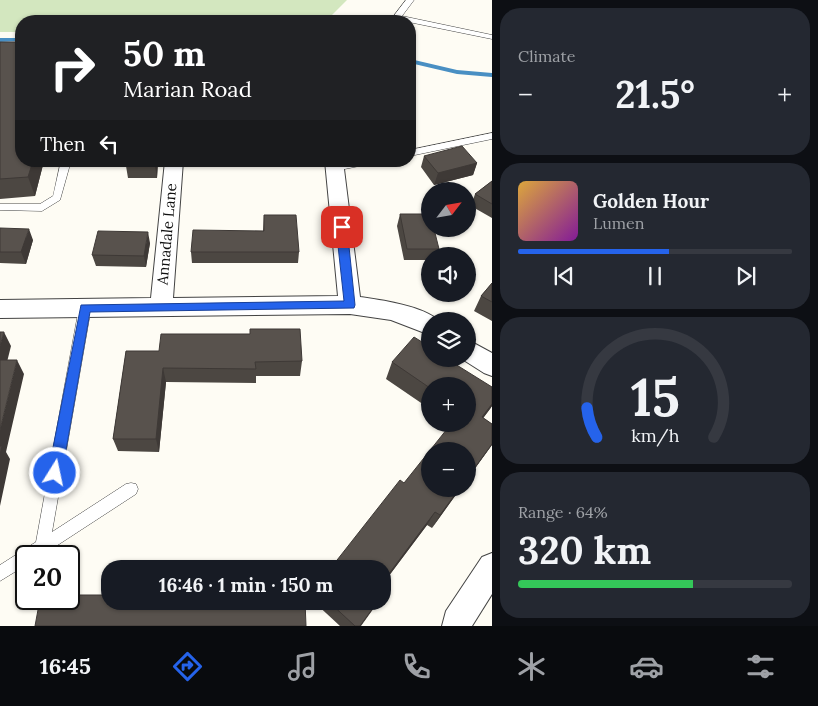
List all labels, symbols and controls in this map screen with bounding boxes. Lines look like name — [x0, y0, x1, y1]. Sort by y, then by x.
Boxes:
text: 50 m — [123, 31, 206, 76]
icon: right — [40, 35, 105, 100]
text: Climate — [518, 46, 575, 66]
text: 21.5° — [615, 70, 695, 118]
text: Marian Road — [123, 75, 252, 103]
text: − — [518, 77, 533, 113]
text: + — [777, 77, 792, 113]
icon: left — [95, 130, 123, 158]
text: Then — [40, 132, 85, 156]
street label: Annadale Lane — [152, 182, 180, 287]
north arrow — [421, 182, 476, 238]
map controls — [421, 182, 476, 497]
text: Golden Hour — [593, 189, 709, 213]
pin — [321, 206, 363, 248]
icon: arrive — [328, 213, 356, 241]
text: Lumen — [593, 213, 645, 233]
button: sound — [421, 247, 476, 302]
icon: previous — [550, 262, 578, 290]
icon: pause — [641, 262, 669, 290]
icon: next — [732, 262, 760, 290]
button: layers — [421, 312, 476, 367]
text: 15 — [630, 364, 680, 430]
button: + — [421, 377, 476, 432]
text: km/h — [631, 424, 679, 447]
button: − — [421, 442, 476, 497]
position arrow — [28, 446, 80, 498]
text: Range · 64% — [518, 502, 608, 522]
text: 320 km — [518, 526, 651, 574]
speed limit sign: 20 — [15, 545, 80, 610]
text: 16:46 · 1 min · 150 m — [159, 573, 333, 597]
icon: directions — [170, 649, 205, 684]
icon: music — [285, 649, 320, 684]
icon: phone — [399, 649, 434, 684]
icon: climate — [514, 649, 549, 684]
icon: car — [629, 649, 664, 684]
icon: filters — [743, 649, 778, 684]
text: 16:45 — [40, 652, 91, 680]

